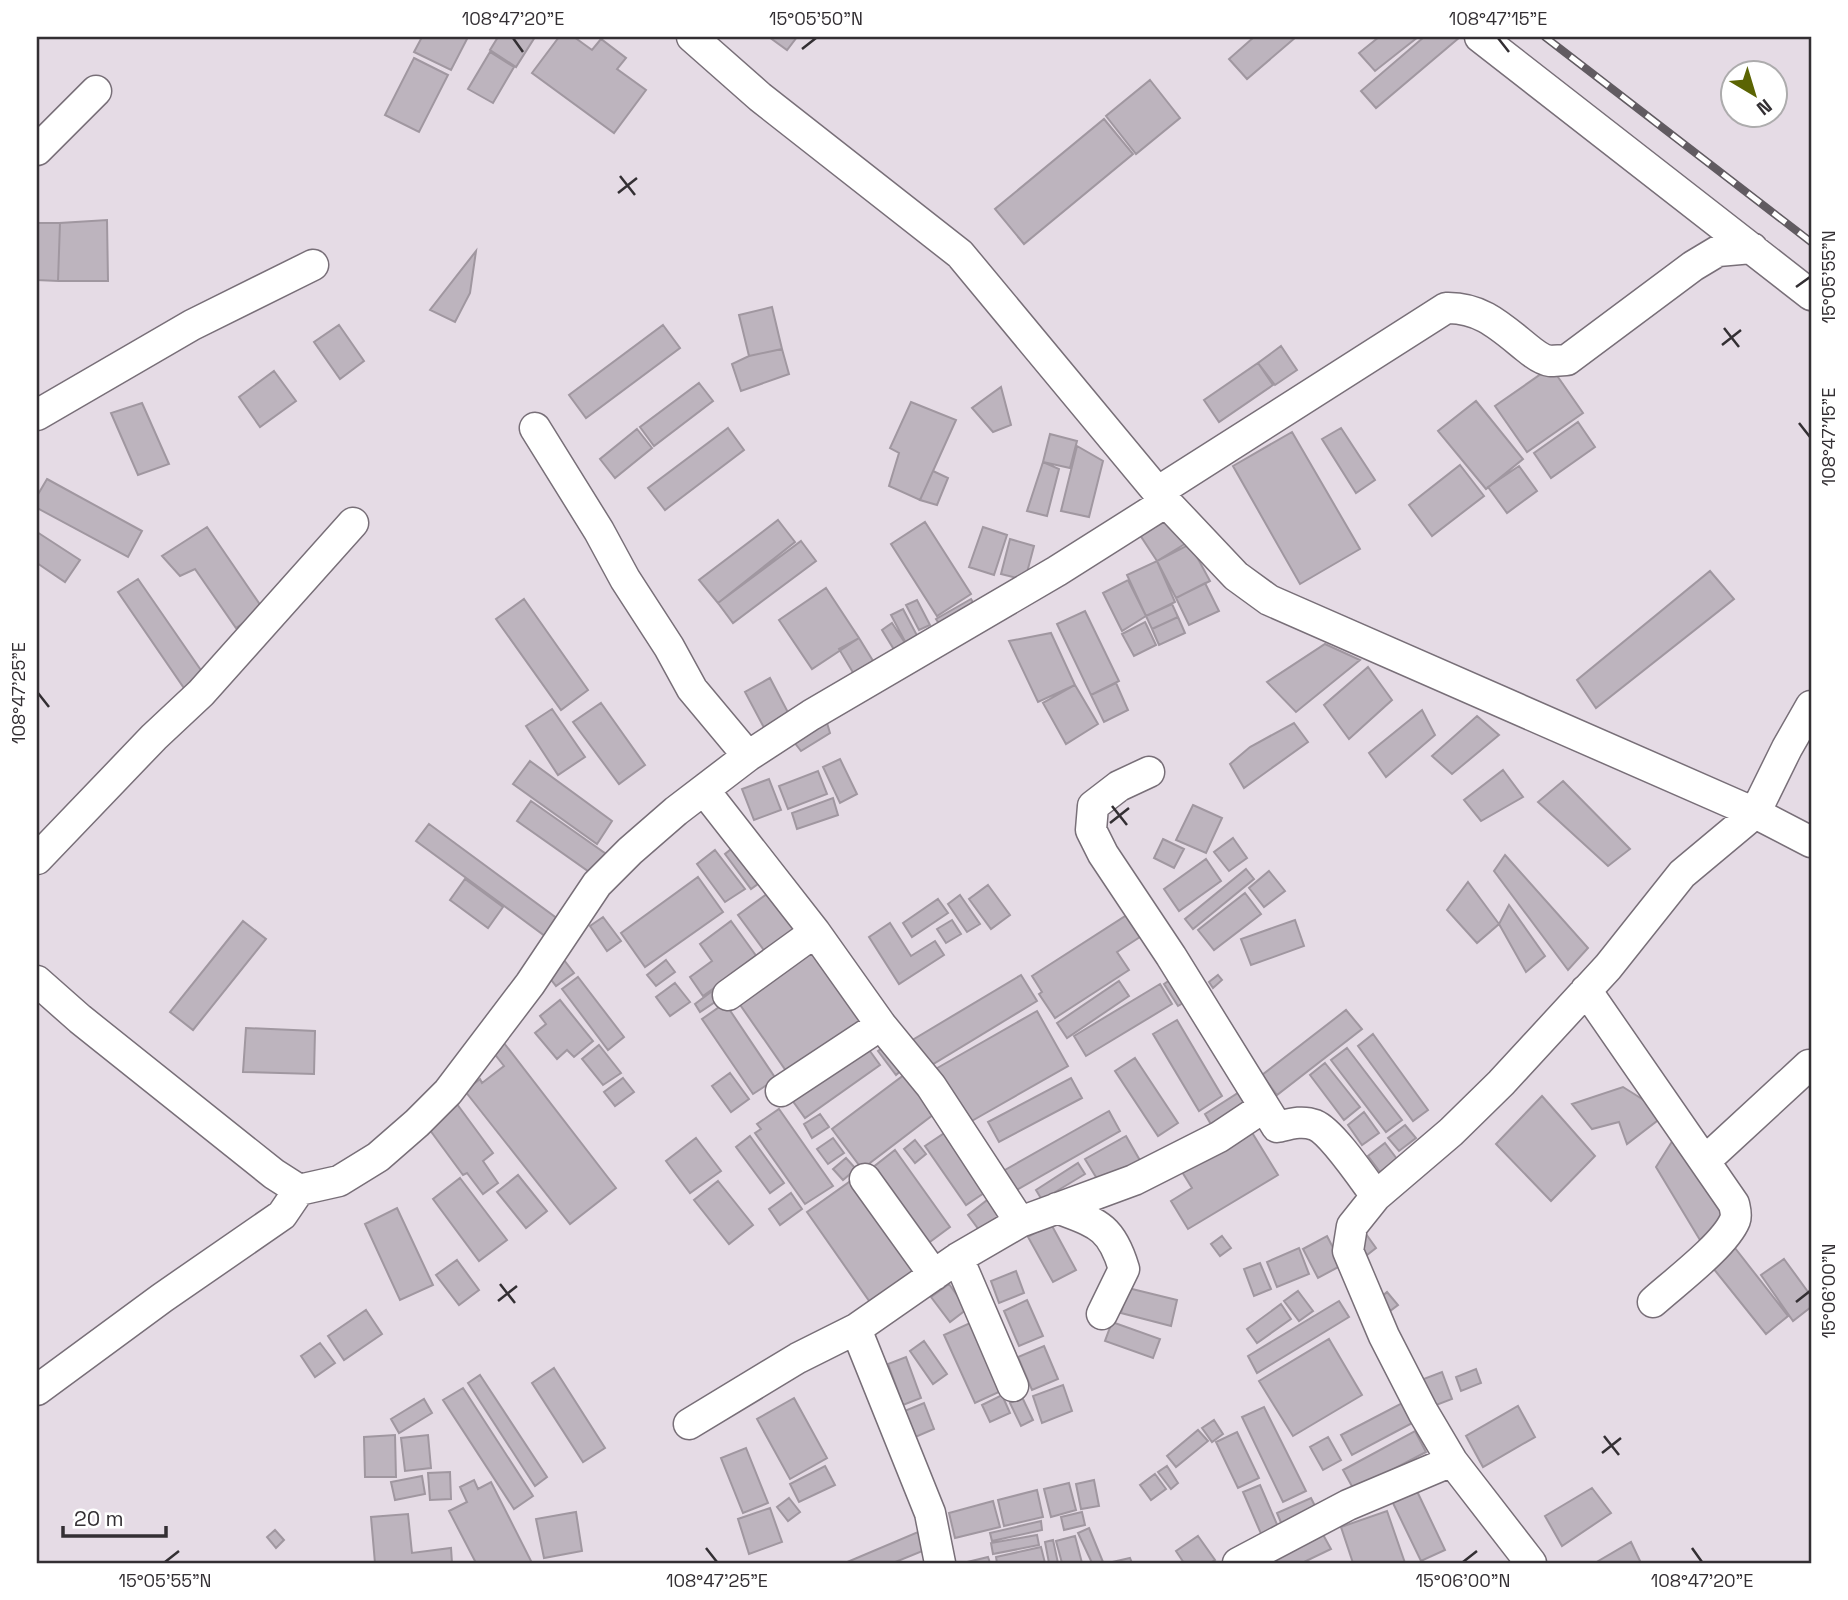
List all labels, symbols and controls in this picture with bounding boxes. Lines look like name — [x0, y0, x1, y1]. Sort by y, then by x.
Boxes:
text: 108°47'20"E — [462, 7, 564, 30]
text: 15°05'50"N — [769, 7, 863, 30]
text: 108°47'15"E — [1449, 7, 1547, 30]
north arrow — [1718, 60, 1788, 130]
text: N — [1751, 93, 1777, 121]
text: 15°05'55"N — [1817, 230, 1840, 324]
text: 108°47'15"E — [1817, 388, 1840, 486]
text: 108°47'25"E — [7, 642, 30, 744]
text: 15°06'00"N — [1817, 1244, 1840, 1338]
scale bar — [63, 1495, 166, 1539]
text: 20 m — [74, 1505, 124, 1532]
text: 15°05'55"N — [118, 1569, 212, 1592]
text: 108°47'25"E — [666, 1569, 768, 1592]
text: 15°06'00"N — [1416, 1569, 1510, 1592]
text: 108°47'20"E — [1651, 1569, 1753, 1592]

